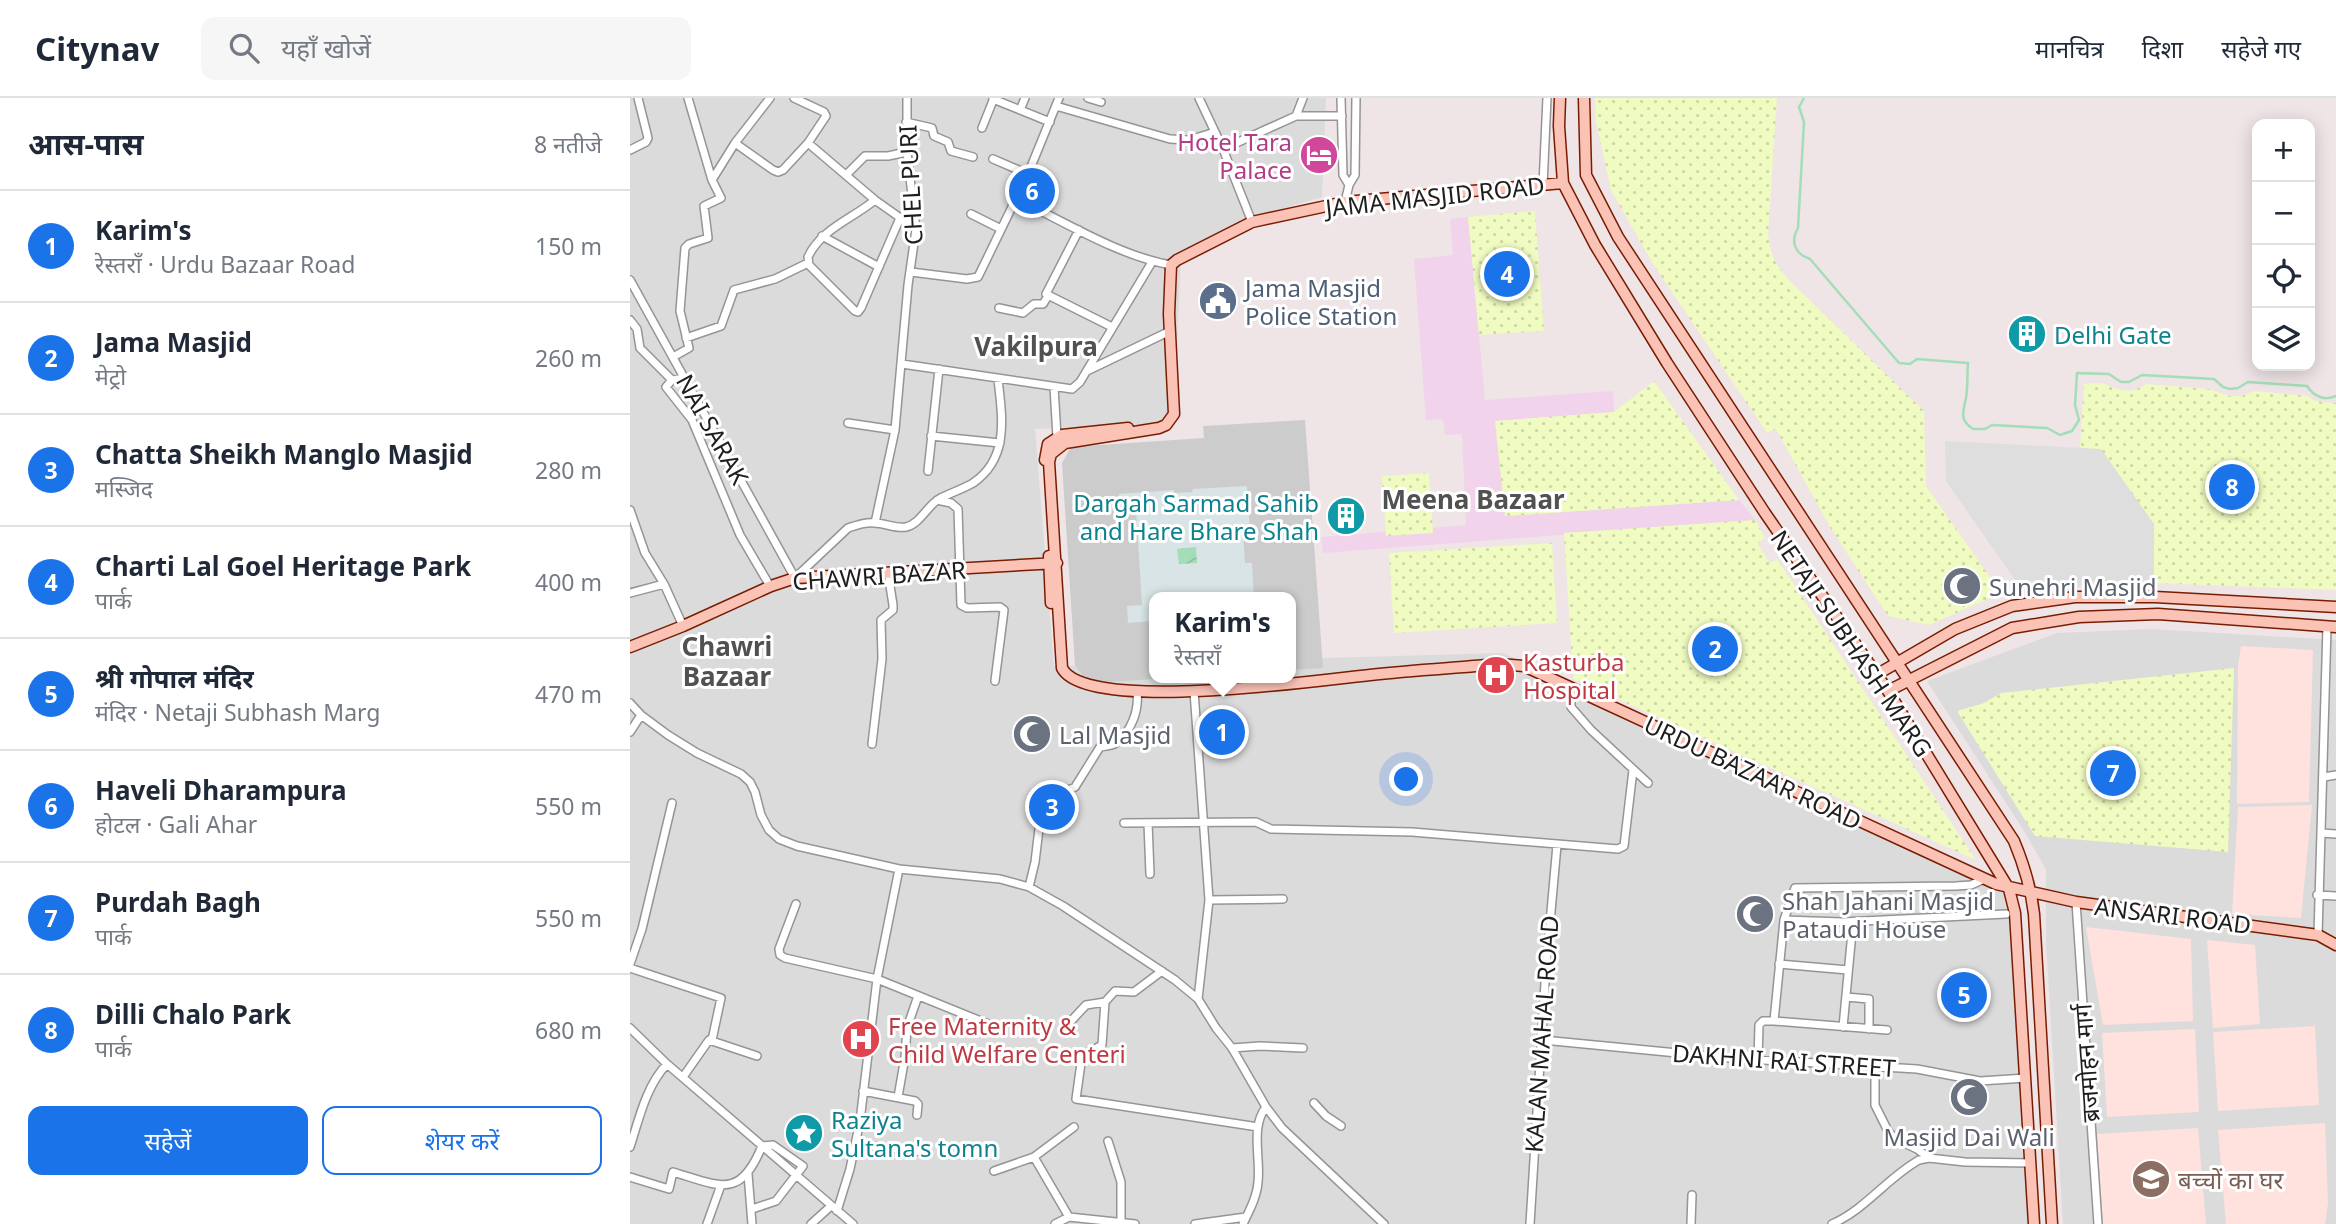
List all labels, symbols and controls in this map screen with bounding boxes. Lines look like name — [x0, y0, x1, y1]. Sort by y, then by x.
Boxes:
search box — [201, 17, 691, 80]
text: Citynav — [35, 26, 159, 71]
icon: search — [225, 29, 263, 67]
text: यहाँ खोजें — [281, 30, 371, 66]
text: मानचित्र — [2035, 32, 2104, 65]
text: दिशा — [2142, 32, 2183, 65]
text: सहेजे गए — [2221, 32, 2301, 65]
map controls — [2252, 119, 2315, 371]
button: + — [2252, 119, 2315, 182]
text: आस-पास — [28, 123, 144, 164]
street label: CHEL PURI — [890, 124, 930, 246]
place label: Hotel Tara Palace — [1177, 125, 1292, 186]
text: 8 नतीजे — [534, 128, 602, 160]
hotel icon: Hotel Tara Palace — [1298, 134, 1340, 176]
pin: 6 — [1009, 165, 1055, 217]
street label: JAMA MASJID ROAD — [1322, 168, 1546, 224]
button: − — [2252, 182, 2315, 245]
text: Karim's — [95, 212, 192, 248]
text: 1 — [44, 230, 58, 262]
text: 150 m — [535, 230, 602, 262]
button: locate — [2252, 245, 2315, 308]
text: रेस्तराँ · Urdu Bazaar Road — [95, 248, 355, 280]
pin: 4 — [1484, 248, 1530, 300]
place label: Jama Masjid Police Station — [1243, 271, 1397, 332]
public building icon: Jama Masjid Police Station — [1197, 280, 1239, 322]
button: layers — [2252, 308, 2315, 371]
building icon: Delhi Gate — [2006, 313, 2048, 355]
place label: Delhi Gate — [2054, 318, 2172, 351]
text: Jama Masjid — [95, 324, 252, 360]
district label: Vakilpura — [974, 328, 1098, 364]
text: 2 — [44, 342, 58, 374]
text: 260 m — [535, 342, 602, 374]
text: मेट्रो — [95, 360, 126, 392]
street label: NAI SARAK — [669, 368, 757, 490]
text: Chatta Sheikh Manglo Masjid — [95, 436, 473, 472]
text: 3 — [44, 454, 58, 486]
text: 280 m — [535, 454, 602, 486]
pin: 8 — [2209, 461, 2255, 513]
text: मस्जिद — [95, 472, 153, 504]
district label: Meena Bazaar — [1381, 481, 1565, 517]
place label: Dargah Sarmad Sahib and Hare Bhare Shah — [1073, 486, 1319, 547]
building icon: Dargah Sarmad Sahib and Hare Bhare Shah — [1325, 495, 1367, 537]
street label: NETAJI SUBHASH MARG — [1764, 523, 1940, 763]
text: Charti Lal Goel Heritage Park — [95, 548, 471, 584]
street label: CHAWRI BAZAR — [791, 552, 967, 598]
mosque icon: Sunehri Masjid — [1941, 565, 1983, 607]
text: 4 — [44, 566, 58, 598]
text: 400 m — [535, 566, 602, 598]
place label: Sunehri Masjid — [1989, 570, 2156, 603]
text: पार्क — [95, 584, 132, 616]
popup — [1149, 592, 1296, 683]
text: Karim's — [1174, 604, 1271, 640]
pin: 2 — [1692, 623, 1738, 675]
district label: Chawri Bazaar — [682, 628, 772, 694]
text: रेस्तराँ — [1174, 640, 1221, 672]
place label: Kasturba Hospital — [1523, 645, 1624, 706]
hospital icon: Kasturba Hospital — [1475, 654, 1517, 696]
text: श्री गोपाल मंदिर — [95, 660, 254, 696]
text: 5 — [44, 678, 58, 710]
text: 470 m — [535, 678, 602, 710]
text: मंदिर · Netaji Subhash Marg — [95, 696, 380, 728]
pin: 1 — [1199, 706, 1245, 758]
street label: URDU BAZAAR ROAD — [1639, 707, 1867, 837]
mosque icon: Lal Masjid — [1011, 713, 1053, 755]
place label: Lal Masjid — [1059, 718, 1171, 751]
pin: 7 — [2090, 747, 2136, 799]
your location — [1389, 762, 1423, 796]
text: Haveli Dharampura — [95, 772, 347, 808]
pin: 3 — [1029, 781, 1075, 833]
text: 6 — [44, 790, 58, 822]
text: 550 m — [535, 790, 602, 822]
text: होटल · Gali Ahar — [95, 808, 257, 840]
text: Purdah Bagh — [95, 884, 261, 920]
place label: Shah Jahani Masjid Pataudi House — [1782, 884, 1994, 945]
street label: ANSARI ROAD — [2093, 889, 2253, 941]
mosque icon: Shah Jahani Masjid Pataudi House — [1734, 893, 1776, 935]
text: 7 — [44, 902, 58, 934]
text: 550 m — [535, 902, 602, 934]
street label: KALAN MAHAL ROAD — [1516, 914, 1566, 1154]
text: पार्क — [95, 920, 132, 952]
pin: 5 — [1941, 969, 1987, 1021]
text: Dilli Chalo Park — [95, 996, 291, 1032]
street label: ब्रजमोहन मार्ग — [2065, 1002, 2107, 1123]
place label: Free Maternity & Child Welfare Centeri — [888, 1009, 1126, 1070]
text: 8 — [44, 1014, 58, 1046]
text: 680 m — [535, 1014, 602, 1046]
hospital icon: Free Maternity & Child Welfare Centeri — [840, 1018, 882, 1060]
text: पार्क — [95, 1032, 132, 1064]
street label: DAKHNI RAI STREET — [1671, 1036, 1897, 1084]
mosque icon: Masjid Dai Wali — [1948, 1076, 1990, 1118]
place label: Raziya Sultana's tomn — [831, 1103, 998, 1164]
button: सहेजें — [28, 1106, 308, 1175]
button: शेयर करें — [322, 1106, 602, 1175]
place icon: Raziya Sultana's tomn — [783, 1112, 825, 1154]
place label: Masjid Dai Wali — [1883, 1120, 2055, 1153]
school or university icon: बच्चों का घर — [2130, 1158, 2172, 1200]
place label: बच्चों का घर — [2178, 1163, 2285, 1196]

